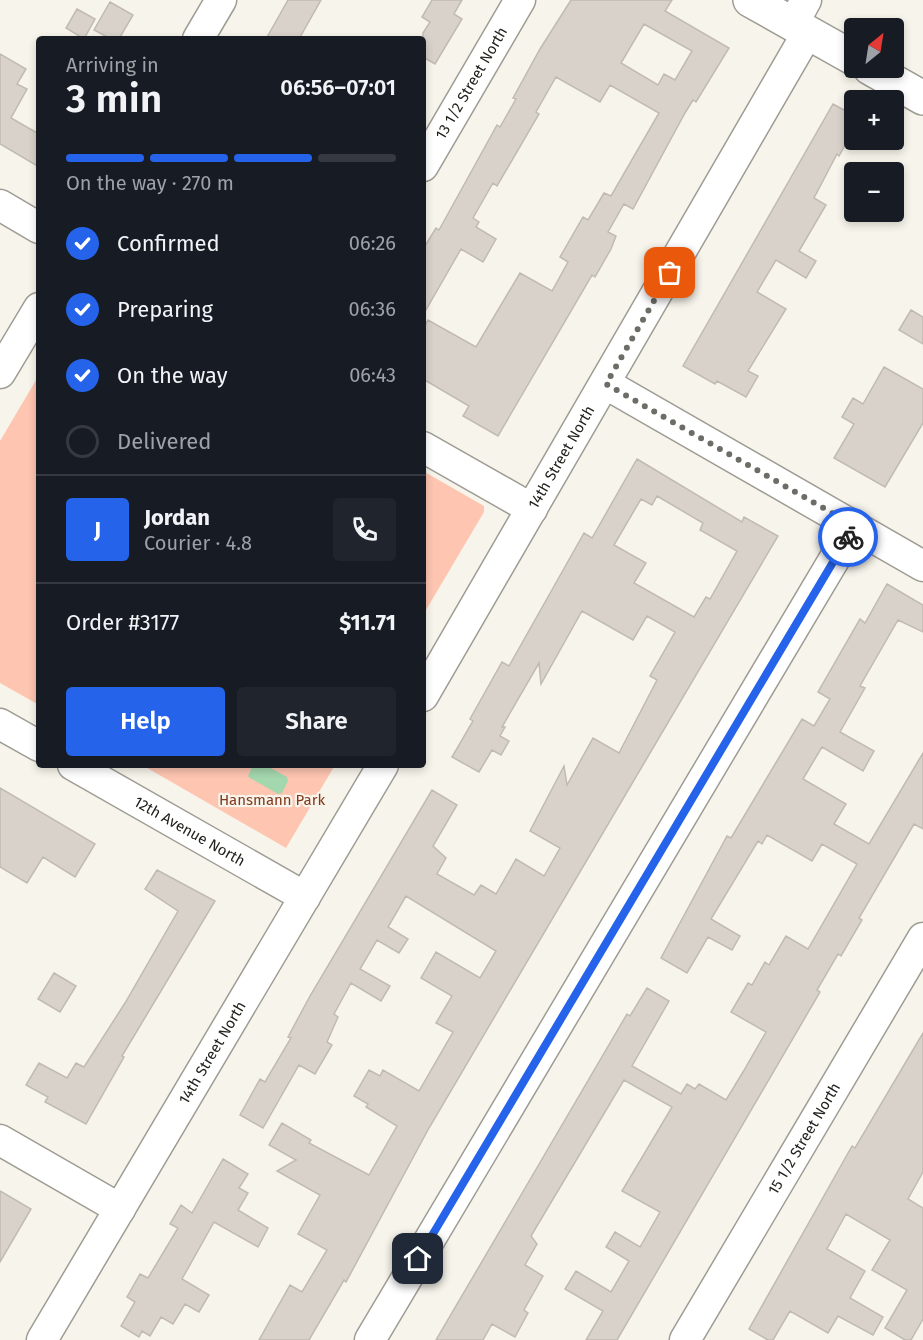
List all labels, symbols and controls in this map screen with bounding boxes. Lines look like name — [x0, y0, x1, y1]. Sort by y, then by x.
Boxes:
north arrow — [844, 18, 904, 78]
map controls — [844, 18, 904, 222]
street label: 13 1/2 Street North — [432, 24, 511, 142]
text: Arriving in — [66, 53, 159, 77]
text: 06:56–07:01 — [280, 74, 396, 101]
text: 3 min — [66, 76, 162, 122]
button: + — [844, 90, 904, 150]
button: − — [844, 162, 904, 222]
text: On the way · 270 m — [66, 171, 234, 195]
icon: check — [66, 227, 99, 260]
text: Confirmed — [117, 230, 220, 257]
text: 06:26 — [349, 231, 396, 255]
pin — [644, 247, 695, 298]
icon: bag — [653, 256, 686, 289]
icon: check — [66, 293, 99, 326]
text: Preparing — [117, 296, 213, 323]
text: 06:36 — [349, 297, 396, 321]
icon: check — [66, 359, 99, 392]
text: On the way — [117, 362, 228, 389]
text: 06:43 — [349, 363, 396, 387]
street label: 14th Street North — [524, 402, 598, 512]
text: Delivered — [117, 428, 212, 455]
button: phone — [333, 498, 396, 561]
text: Jordan — [144, 504, 210, 531]
courier — [818, 507, 878, 567]
text: J — [94, 516, 101, 543]
icon: bike — [832, 521, 865, 554]
text: Courier · 4.8 — [144, 531, 252, 555]
text: Order #3177 — [66, 609, 179, 636]
text: $11.71 — [339, 609, 396, 636]
button: Help — [66, 687, 225, 756]
button: Share — [237, 687, 396, 756]
park label: Hansmann Park — [219, 791, 325, 809]
street label: 12th Avenue North — [131, 793, 248, 870]
street label: 14th Street North — [175, 998, 250, 1107]
street label: 15 1/2 Street North — [764, 1079, 844, 1198]
pin — [392, 1233, 443, 1284]
icon: home — [401, 1242, 434, 1275]

